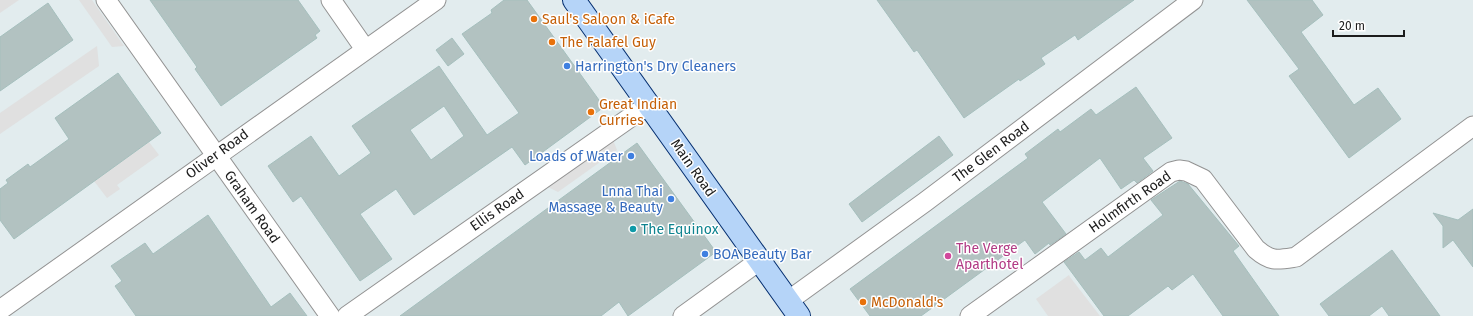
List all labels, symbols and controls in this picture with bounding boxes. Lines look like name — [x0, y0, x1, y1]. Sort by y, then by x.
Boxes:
place label: Saul's Saloon & iCafe — [542, 11, 675, 28]
scale bar — [1333, 12, 1404, 38]
marker: Saul's Saloon & iCafe — [529, 14, 539, 24]
text: 20 m — [1339, 19, 1365, 33]
place label: The Falafel Guy — [560, 34, 656, 51]
marker: The Falafel Guy — [547, 37, 557, 47]
place label: Harrington's Dry Cleaners — [575, 58, 737, 75]
marker: Harrington's Dry Cleaners — [562, 61, 572, 71]
place label: Great Indian Curries — [599, 96, 677, 129]
marker: Great Indian Curries — [586, 107, 596, 117]
street label: The Glen Road — [949, 118, 1033, 186]
street label: Oliver Road — [182, 125, 252, 183]
street label: Main Road — [667, 136, 719, 200]
place label: Loads of Water — [529, 148, 624, 165]
marker: Loads of Water — [626, 151, 636, 161]
street label: Graham Road — [221, 167, 283, 247]
street label: Holmfirth Road — [1086, 167, 1174, 237]
place label: Lnna Thai Massage & Beauty — [548, 183, 663, 216]
street label: Ellis Road — [467, 185, 527, 235]
marker: Lnna Thai Massage & Beauty — [666, 194, 676, 204]
place label: The Equinox — [641, 221, 719, 238]
marker: The Equinox — [628, 224, 638, 234]
place label: The Verge Aparthotel — [956, 240, 1023, 273]
place label: BOA Beauty Bar — [713, 246, 812, 263]
marker: BOA Beauty Bar — [700, 249, 710, 259]
marker: The Verge Aparthotel — [943, 251, 953, 261]
place label: McDonald's — [871, 294, 944, 311]
marker: McDonald's — [858, 297, 868, 307]

